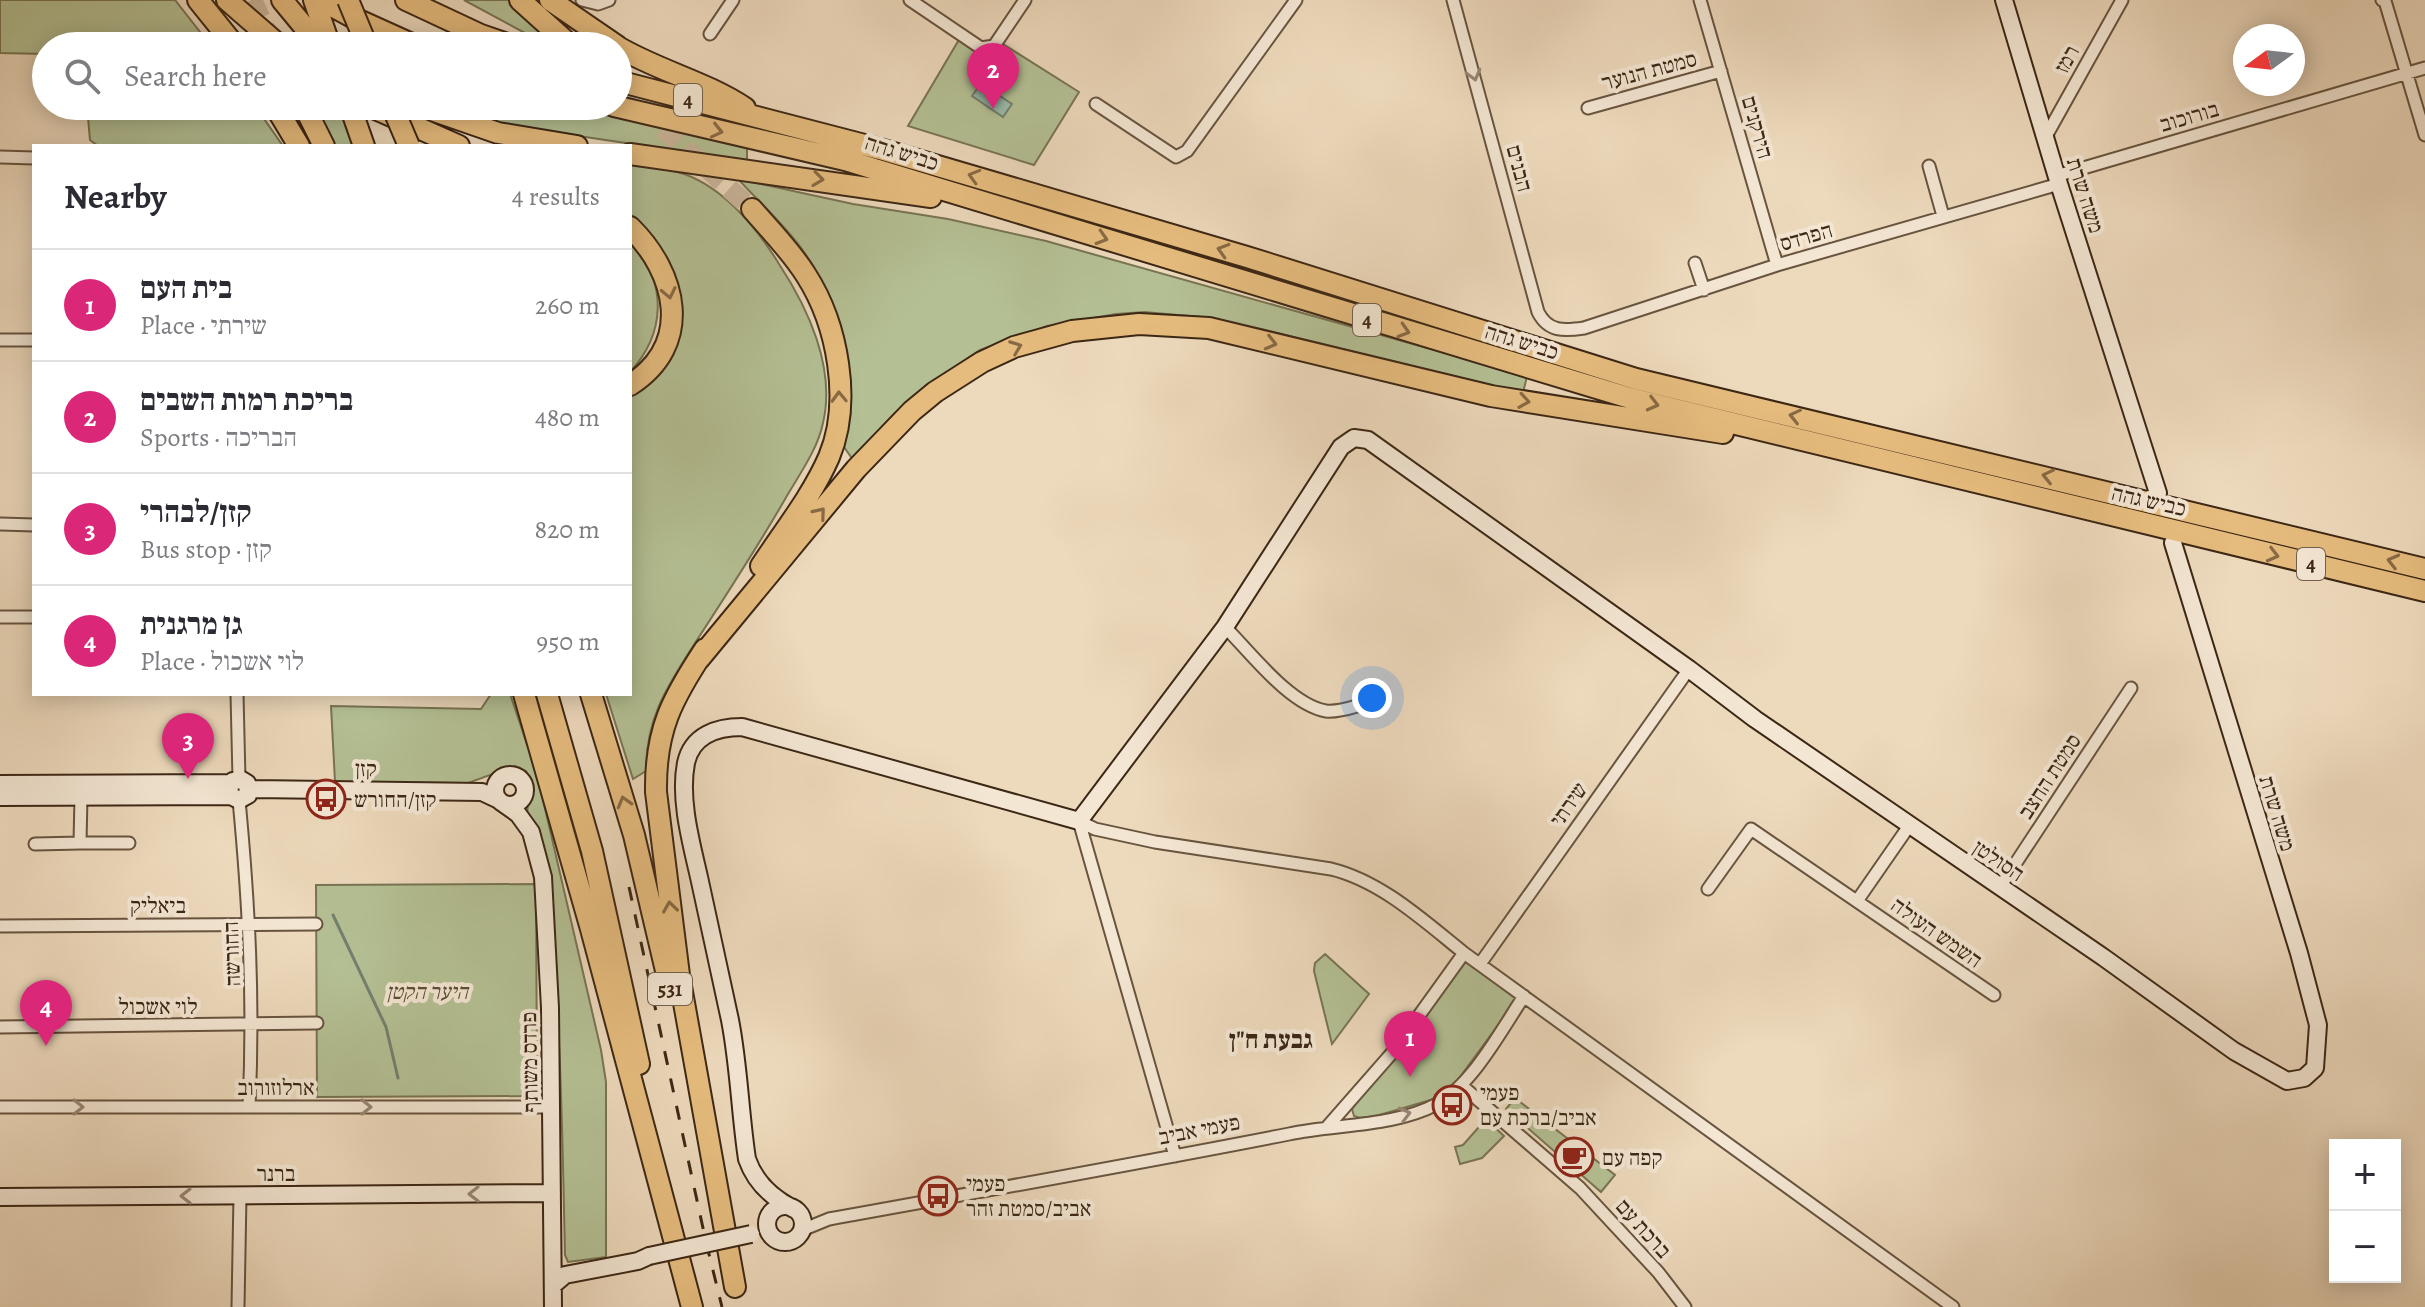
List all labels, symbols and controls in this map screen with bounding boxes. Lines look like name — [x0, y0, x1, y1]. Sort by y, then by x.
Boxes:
north arrow — [2233, 24, 2305, 96]
search box — [32, 32, 632, 120]
street label: רמז — [2047, 40, 2087, 79]
pin: 2 — [967, 43, 1019, 109]
street label: סמטת הנוער — [1598, 44, 1700, 98]
icon: search — [60, 54, 104, 98]
text: Search here — [124, 56, 267, 96]
one-way arrow — [1465, 68, 1481, 82]
road number: 4 — [674, 84, 702, 116]
street label: הירקנים — [1734, 92, 1780, 162]
street label: בורוכוב — [2156, 94, 2222, 140]
one-way arrow — [709, 121, 723, 138]
street label: כביש גהה — [861, 128, 942, 178]
street label: הבנים — [1498, 141, 1540, 195]
street label: משה שרת — [2059, 154, 2111, 237]
one-way arrow — [967, 169, 981, 185]
one-way arrow — [811, 170, 825, 187]
text: Nearby — [64, 173, 167, 220]
text: 4 results — [512, 179, 600, 214]
street label: הפרדס — [1776, 215, 1836, 259]
one-way arrow — [1095, 229, 1108, 245]
one-way arrow — [1217, 243, 1231, 259]
text: בית העם — [140, 268, 232, 308]
one-way arrow — [660, 285, 677, 299]
text: 1 — [85, 288, 95, 323]
text: 260 m — [535, 288, 600, 323]
road number: 4 — [1353, 304, 1381, 336]
text: Place · שירתי — [140, 308, 267, 343]
street label: כביש גהה — [1481, 317, 1562, 367]
one-way arrow — [1396, 322, 1410, 338]
one-way arrow — [1263, 334, 1277, 351]
one-way arrow — [1008, 340, 1022, 357]
text: בריכת רמות השבים — [140, 380, 353, 420]
one-way arrow — [830, 390, 847, 403]
one-way arrow — [1517, 392, 1531, 409]
one-way arrow — [1646, 395, 1660, 412]
text: 2 — [84, 400, 96, 435]
text: 480 m — [535, 400, 600, 435]
one-way arrow — [1789, 409, 1803, 426]
text: Sports · הבריכה — [140, 420, 297, 455]
one-way arrow — [2042, 469, 2056, 486]
street label: כביש גהה — [2109, 478, 2189, 524]
text: קזן/לבהרי — [140, 492, 252, 532]
one-way arrow — [810, 508, 825, 522]
text: 3 — [84, 512, 96, 547]
text: 820 m — [534, 512, 600, 547]
text: Bus stop · קזן — [140, 532, 272, 567]
one-way arrow — [2265, 545, 2279, 562]
road number: 4 — [2297, 548, 2325, 580]
one-way arrow — [2387, 553, 2401, 570]
text: גן מרגנית — [140, 604, 243, 644]
text: 4 — [84, 624, 96, 659]
text: 950 m — [536, 624, 600, 659]
text: Place · לוי אשכול — [140, 644, 304, 679]
your location — [1352, 678, 1392, 718]
pin: 3 — [162, 713, 214, 779]
street label: סמטת החצב — [2011, 728, 2089, 825]
street label: קזן — [355, 754, 377, 784]
street label: משה שרת — [2251, 772, 2303, 855]
street label: שירתי — [1543, 776, 1595, 833]
bus stop icon: קזן/החורש — [305, 778, 347, 820]
place label: קזן/החורש — [354, 785, 437, 815]
one-way arrow — [617, 795, 634, 809]
street label: הסולטן — [1967, 833, 2030, 889]
street label: השמש העולה — [1885, 890, 1988, 975]
street label: ביאליק — [130, 891, 186, 921]
one-way arrow — [662, 900, 679, 913]
street label: החורשה — [216, 921, 248, 987]
road number: 531 — [648, 973, 692, 1005]
park label: היער הקטן — [386, 977, 470, 1007]
pin: 4 — [20, 980, 72, 1046]
street label: לוי אשכול — [118, 992, 198, 1022]
street label: פרדס משותף — [514, 1011, 546, 1113]
pin: 1 — [1384, 1011, 1436, 1077]
district label: גבעת ח"ן — [1229, 1022, 1313, 1057]
street label: ארלוזורוב — [237, 1073, 315, 1103]
place label: פעמי אביב/ברכת עם — [1480, 1078, 1597, 1133]
bus stop icon: פעמי אביב/ברכת עם — [1431, 1084, 1473, 1126]
one-way arrow — [72, 1098, 85, 1116]
one-way arrow — [360, 1098, 373, 1116]
street label: פעמי אביב — [1156, 1107, 1243, 1153]
one-way arrow — [1397, 1107, 1411, 1124]
cafe icon: קפה עם — [1553, 1136, 1595, 1178]
map controls — [2329, 1139, 2401, 1283]
button: + — [2329, 1139, 2401, 1211]
place label: קפה עם — [1602, 1143, 1662, 1173]
street label: ברנר — [257, 1159, 295, 1189]
place label: פעמי אביב/סמטת זהר — [966, 1169, 1091, 1224]
bus stop icon: פעמי אביב/סמטת זהר — [917, 1175, 959, 1217]
one-way arrow — [467, 1185, 480, 1203]
one-way arrow — [179, 1187, 192, 1205]
street label: ברכת עם — [1608, 1192, 1678, 1265]
button: − — [2329, 1211, 2401, 1283]

